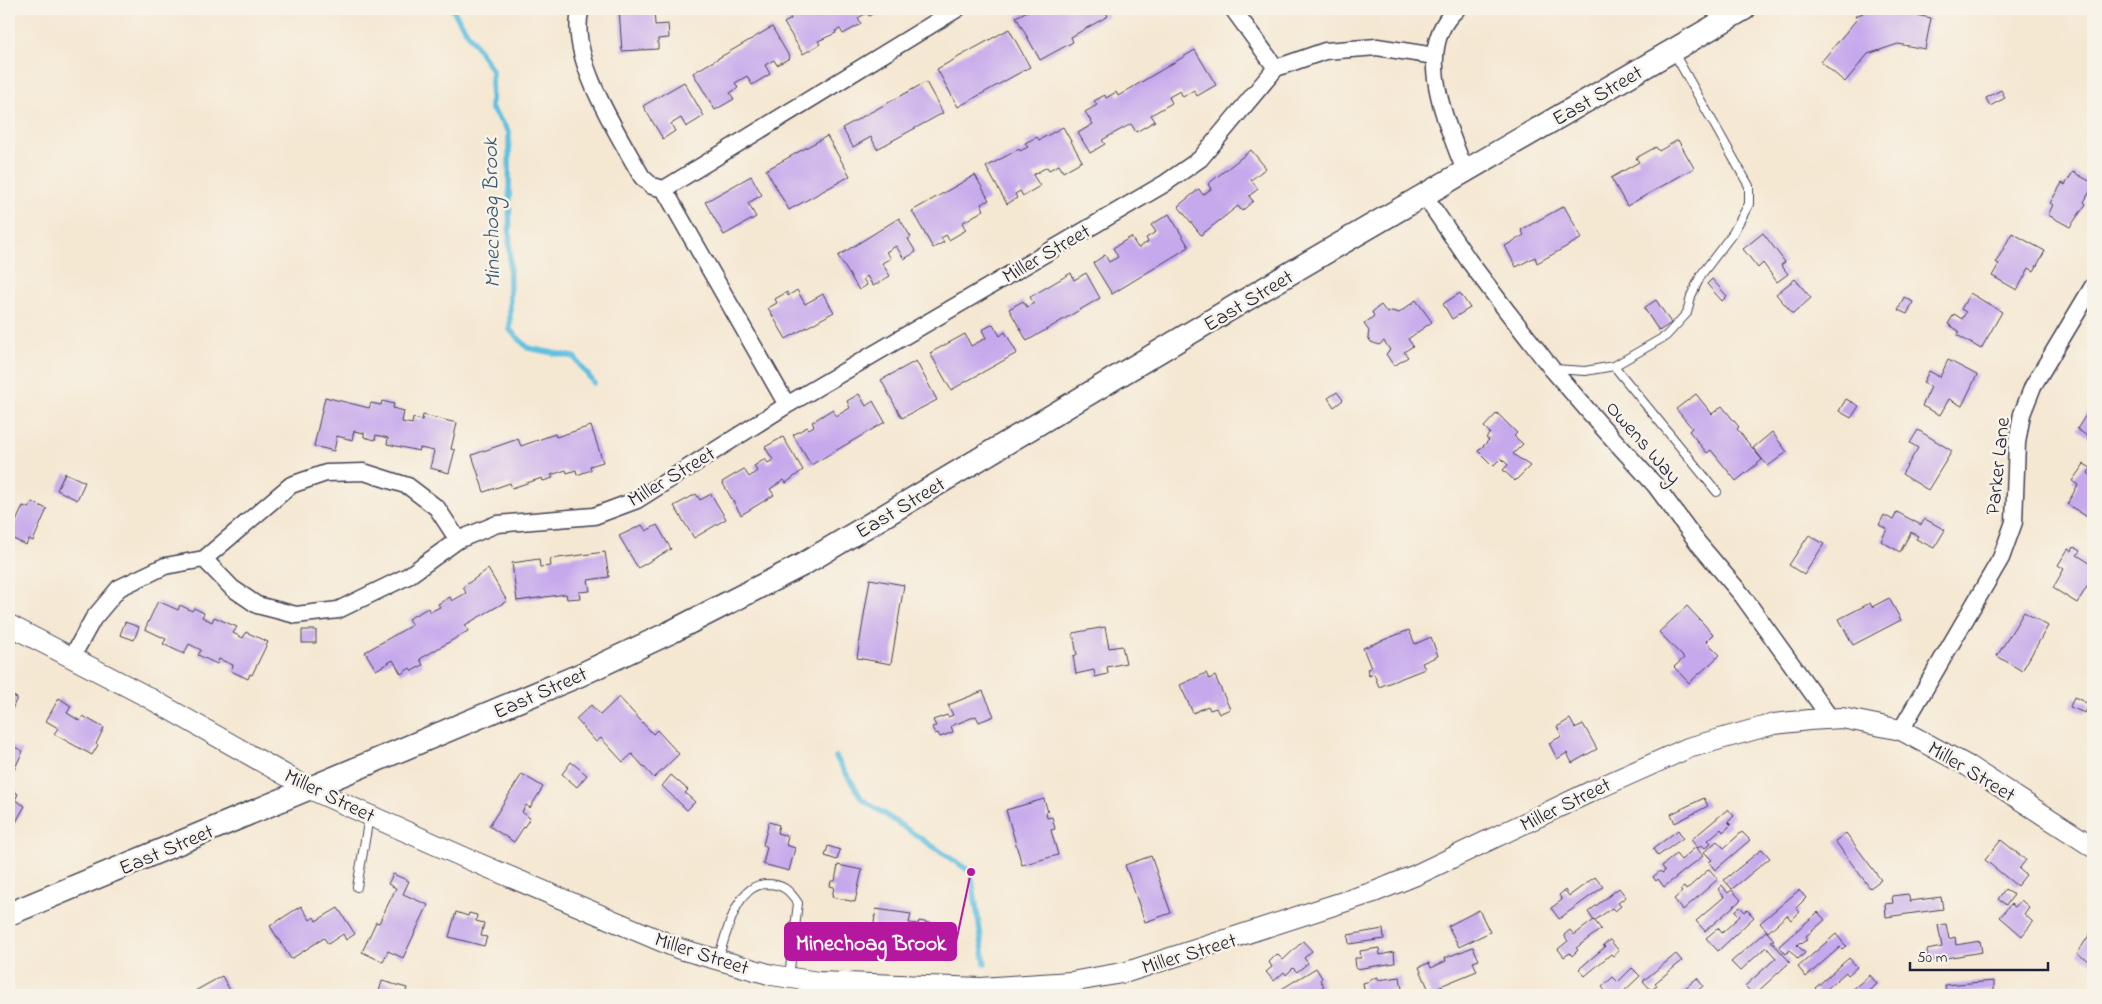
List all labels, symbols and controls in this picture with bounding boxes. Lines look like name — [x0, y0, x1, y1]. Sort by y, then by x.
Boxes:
street label: East Street — [1547, 59, 1649, 135]
water label: Minechoag Brook — [476, 136, 510, 288]
street label: Miller Street — [997, 217, 1097, 292]
street label: East Street — [1198, 263, 1300, 340]
street label: Owens Way — [1596, 395, 1687, 493]
street label: Parker Lane — [1979, 415, 2019, 517]
street label: Miller Street — [622, 440, 722, 516]
street label: East Street — [850, 470, 952, 547]
street label: East Street — [489, 660, 593, 728]
street label: Miller Street — [1921, 735, 2021, 811]
street label: Miller Street — [279, 762, 380, 832]
street label: Miller Street — [1515, 771, 1616, 841]
street label: East Street — [115, 817, 219, 884]
callout: Minechoag Brook — [785, 923, 956, 960]
street label: Miller Street — [650, 926, 752, 984]
street label: Miller Street — [1138, 926, 1241, 984]
text: Minechoag Brook — [796, 929, 948, 962]
scale bar — [1910, 939, 2047, 971]
text: 50 m — [1917, 947, 1948, 969]

